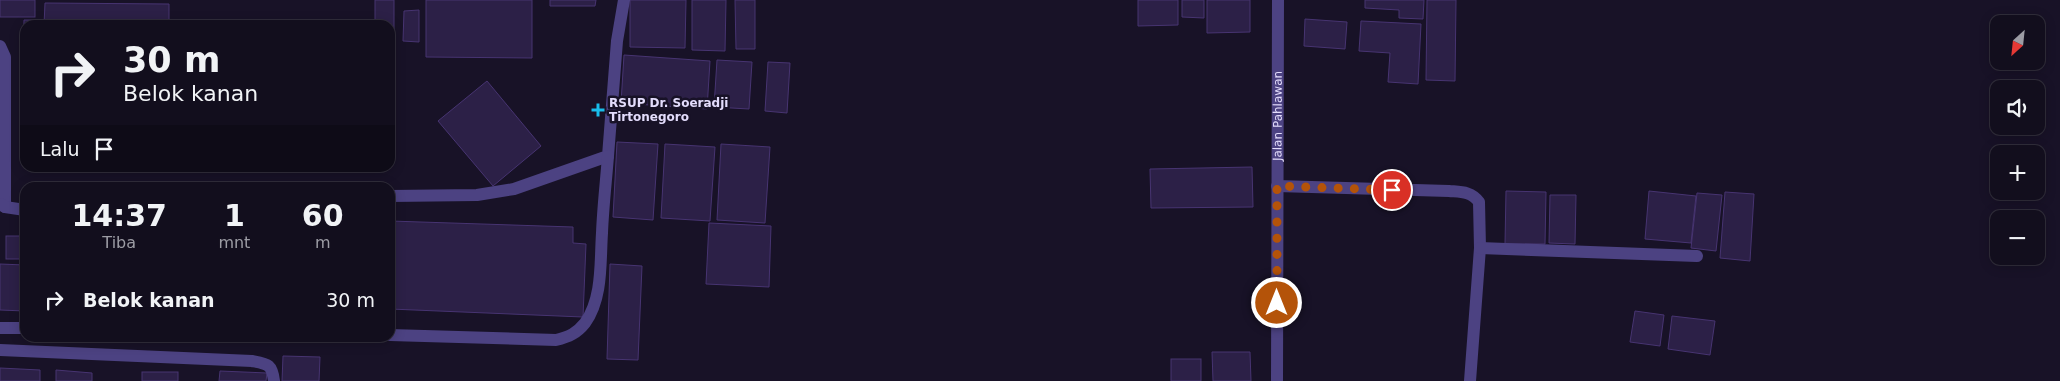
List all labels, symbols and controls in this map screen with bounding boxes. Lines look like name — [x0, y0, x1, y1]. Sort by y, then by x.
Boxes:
north arrow — [1990, 15, 2045, 70]
map controls — [1990, 15, 2045, 265]
icon: right — [40, 40, 105, 105]
text: 30 m — [123, 40, 220, 80]
street label: Jalan Pahlawan — [1271, 71, 1285, 162]
button: sound — [1990, 80, 2045, 135]
text: Belok kanan — [123, 81, 258, 106]
place label: RSUP Dr. Soeradji Tirtonegoro — [609, 96, 728, 124]
marker: RSUP Dr. Soeradji Tirtonegoro — [591, 103, 605, 117]
icon: arrive — [90, 135, 118, 163]
text: Lalu — [40, 138, 80, 160]
button: + — [1990, 145, 2045, 200]
pin — [1371, 169, 1413, 211]
icon: arrive — [1378, 176, 1406, 204]
text: 14:37 — [71, 198, 167, 233]
text: 1 — [224, 198, 245, 233]
text: 60 — [302, 198, 344, 233]
button: − — [1990, 210, 2045, 265]
text: Tiba — [102, 233, 136, 252]
text: mnt — [218, 233, 250, 252]
text: m — [315, 233, 330, 252]
position arrow — [1250, 276, 1302, 328]
icon: right — [40, 286, 68, 314]
text: Belok kanan — [83, 289, 215, 311]
text: 30 m — [326, 289, 375, 311]

